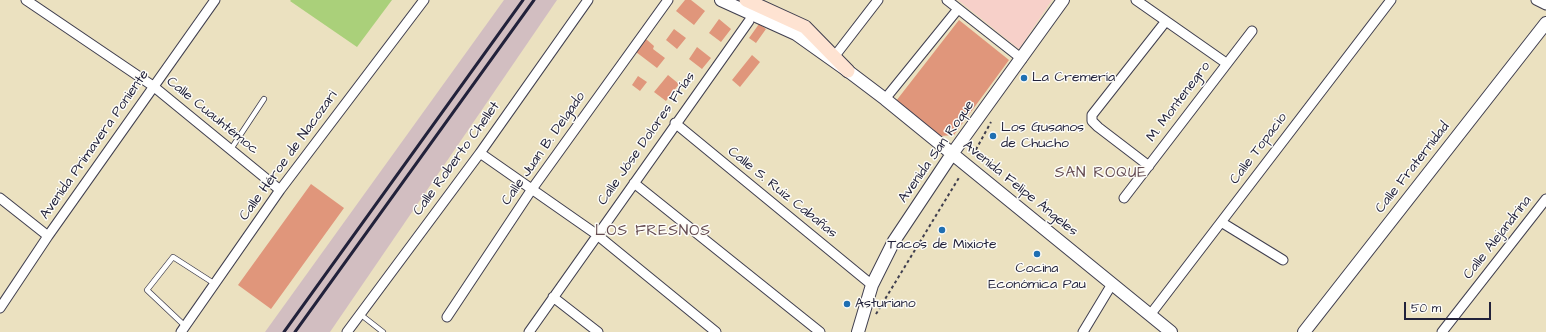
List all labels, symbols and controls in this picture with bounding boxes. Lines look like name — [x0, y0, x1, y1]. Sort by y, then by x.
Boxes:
street label: M. Montenegro — [1143, 59, 1215, 145]
street label: Avenida Primavera Poniente — [37, 67, 153, 223]
street label: Calle Jóse Dolores Frías — [595, 69, 699, 209]
place label: La Cremería — [1032, 70, 1115, 86]
marker: La Cremería — [1019, 73, 1029, 83]
street label: Calle Cuauhtémoc — [163, 74, 261, 158]
street label: Calle Héroe de Nacozari — [236, 88, 342, 224]
street label: Calle Juan B. Delgado — [499, 89, 589, 209]
street label: Avenida San Roque — [895, 98, 979, 206]
street label: Calle Roberto Chellet — [410, 99, 504, 219]
street label: Calle Topacio — [1227, 110, 1291, 188]
street label: Calle Fraternidad — [1372, 119, 1454, 217]
place label: Los Gusanos de Chucho — [1001, 120, 1084, 152]
marker: Los Gusanos de Chucho — [988, 131, 998, 141]
street label: Avenida Felipe Ángeles — [959, 137, 1081, 241]
street label: Calle S. Ruiz Cabañas — [724, 144, 840, 242]
district label: SAN ROQUE — [1055, 165, 1147, 183]
street label: Calle Alejandrina — [1460, 193, 1536, 283]
district label: LOS FRESNOS — [595, 223, 711, 241]
marker: Tacos de Mixiote — [937, 225, 947, 235]
place label: Tacos de Mixiote — [887, 237, 997, 253]
marker: Cocina Económica Pau — [1032, 249, 1042, 259]
place label: Cocina Económica Pau — [988, 261, 1086, 294]
scale bar — [1406, 294, 1493, 320]
place label: Asturiano — [855, 296, 916, 312]
marker: Asturiano — [842, 299, 852, 309]
text: 50 m — [1411, 300, 1441, 317]

